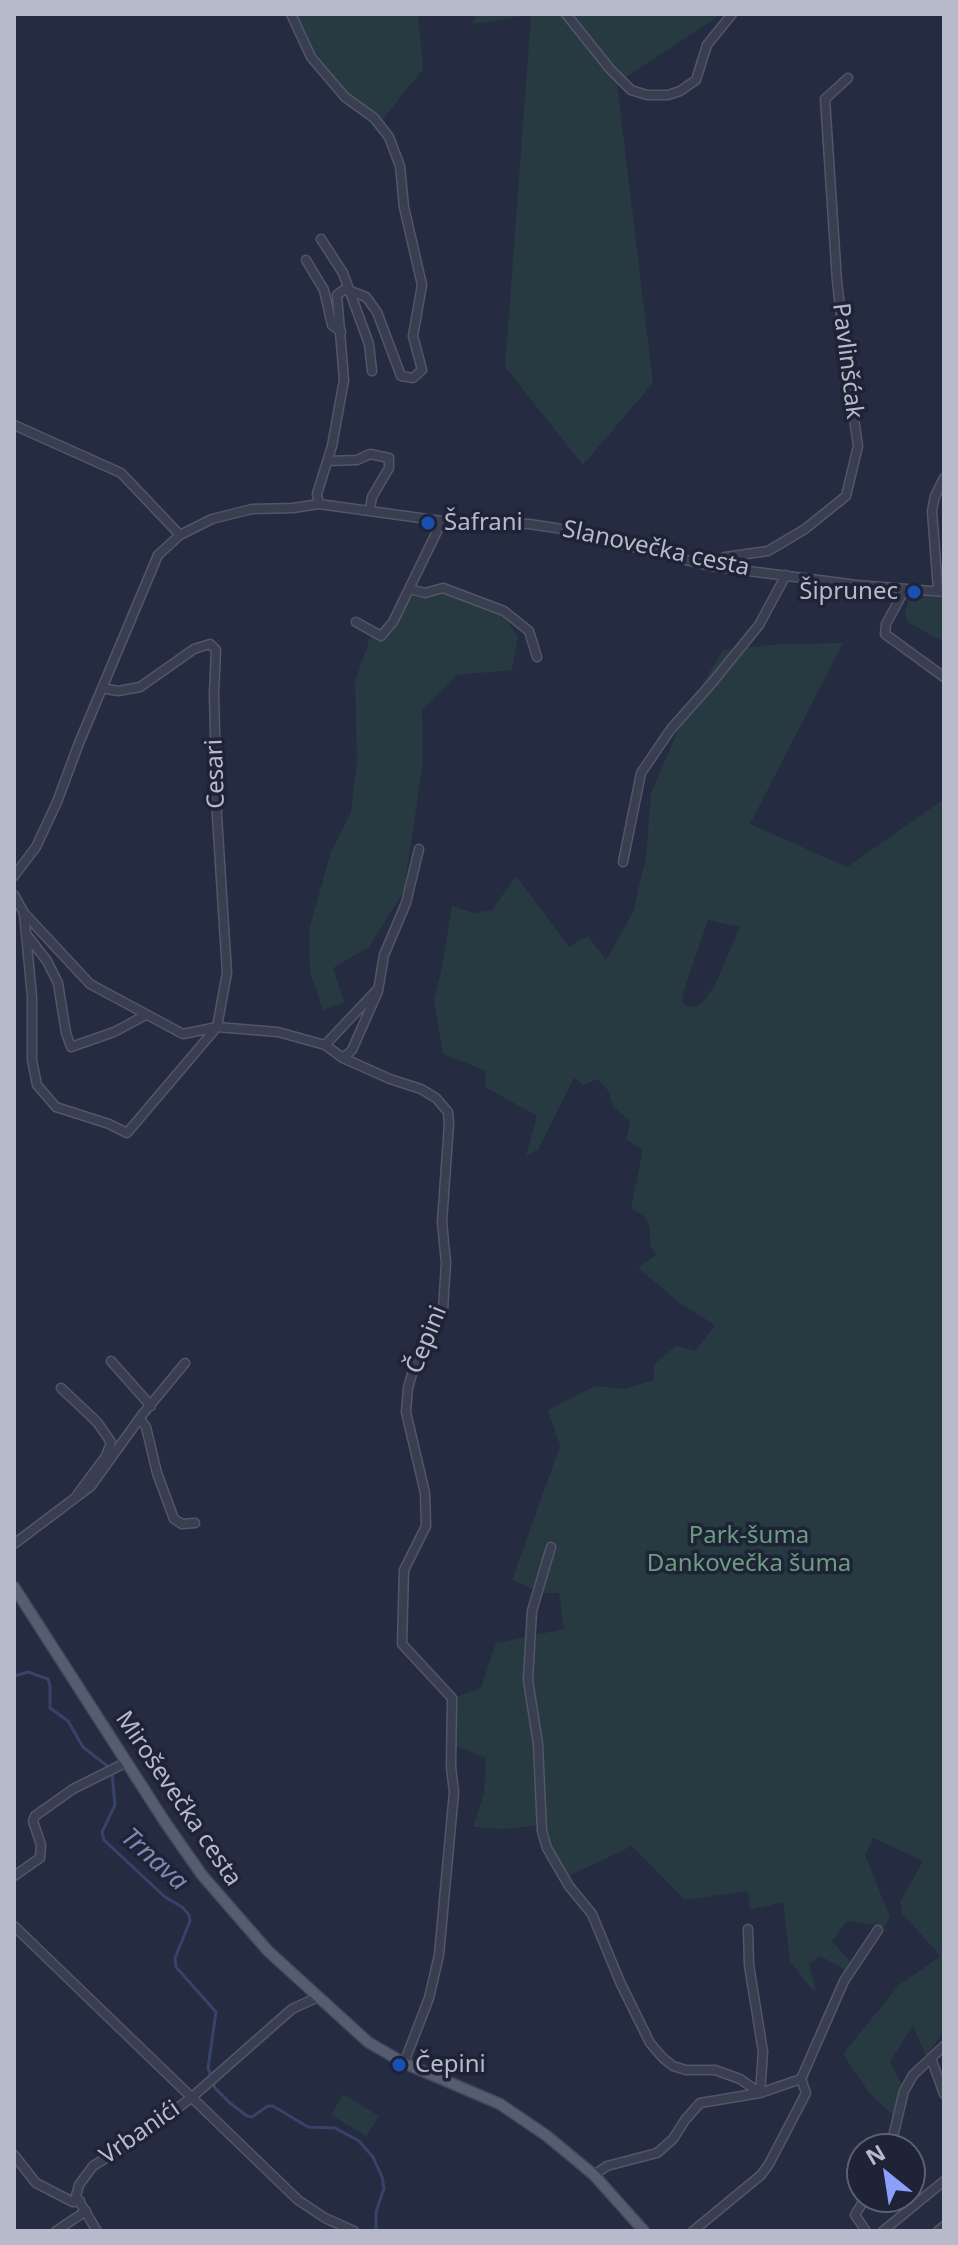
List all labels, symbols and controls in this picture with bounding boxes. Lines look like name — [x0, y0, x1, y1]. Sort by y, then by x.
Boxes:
street label: Pavlinšćak — [826, 301, 868, 421]
place label: Šafrani — [444, 509, 523, 537]
marker: Šafrani — [419, 514, 437, 532]
street label: Slanovečka cesta — [560, 515, 752, 583]
place label: Šiprunec — [799, 578, 898, 606]
marker: Šiprunec — [905, 583, 923, 601]
street label: Cesari — [200, 739, 232, 809]
street label: Čepini — [400, 1302, 454, 1378]
park label: Park-šuma Dankovečka šuma — [647, 1522, 851, 1578]
street label: Miroševečka cesta — [109, 1706, 247, 1892]
water label: Trnava — [114, 1822, 194, 1898]
place label: Čepini — [415, 2051, 486, 2079]
marker: Čepini — [390, 2056, 408, 2074]
street label: Vrbanići — [94, 2095, 186, 2171]
north arrow — [846, 2133, 926, 2213]
text: N — [860, 2136, 890, 2171]

